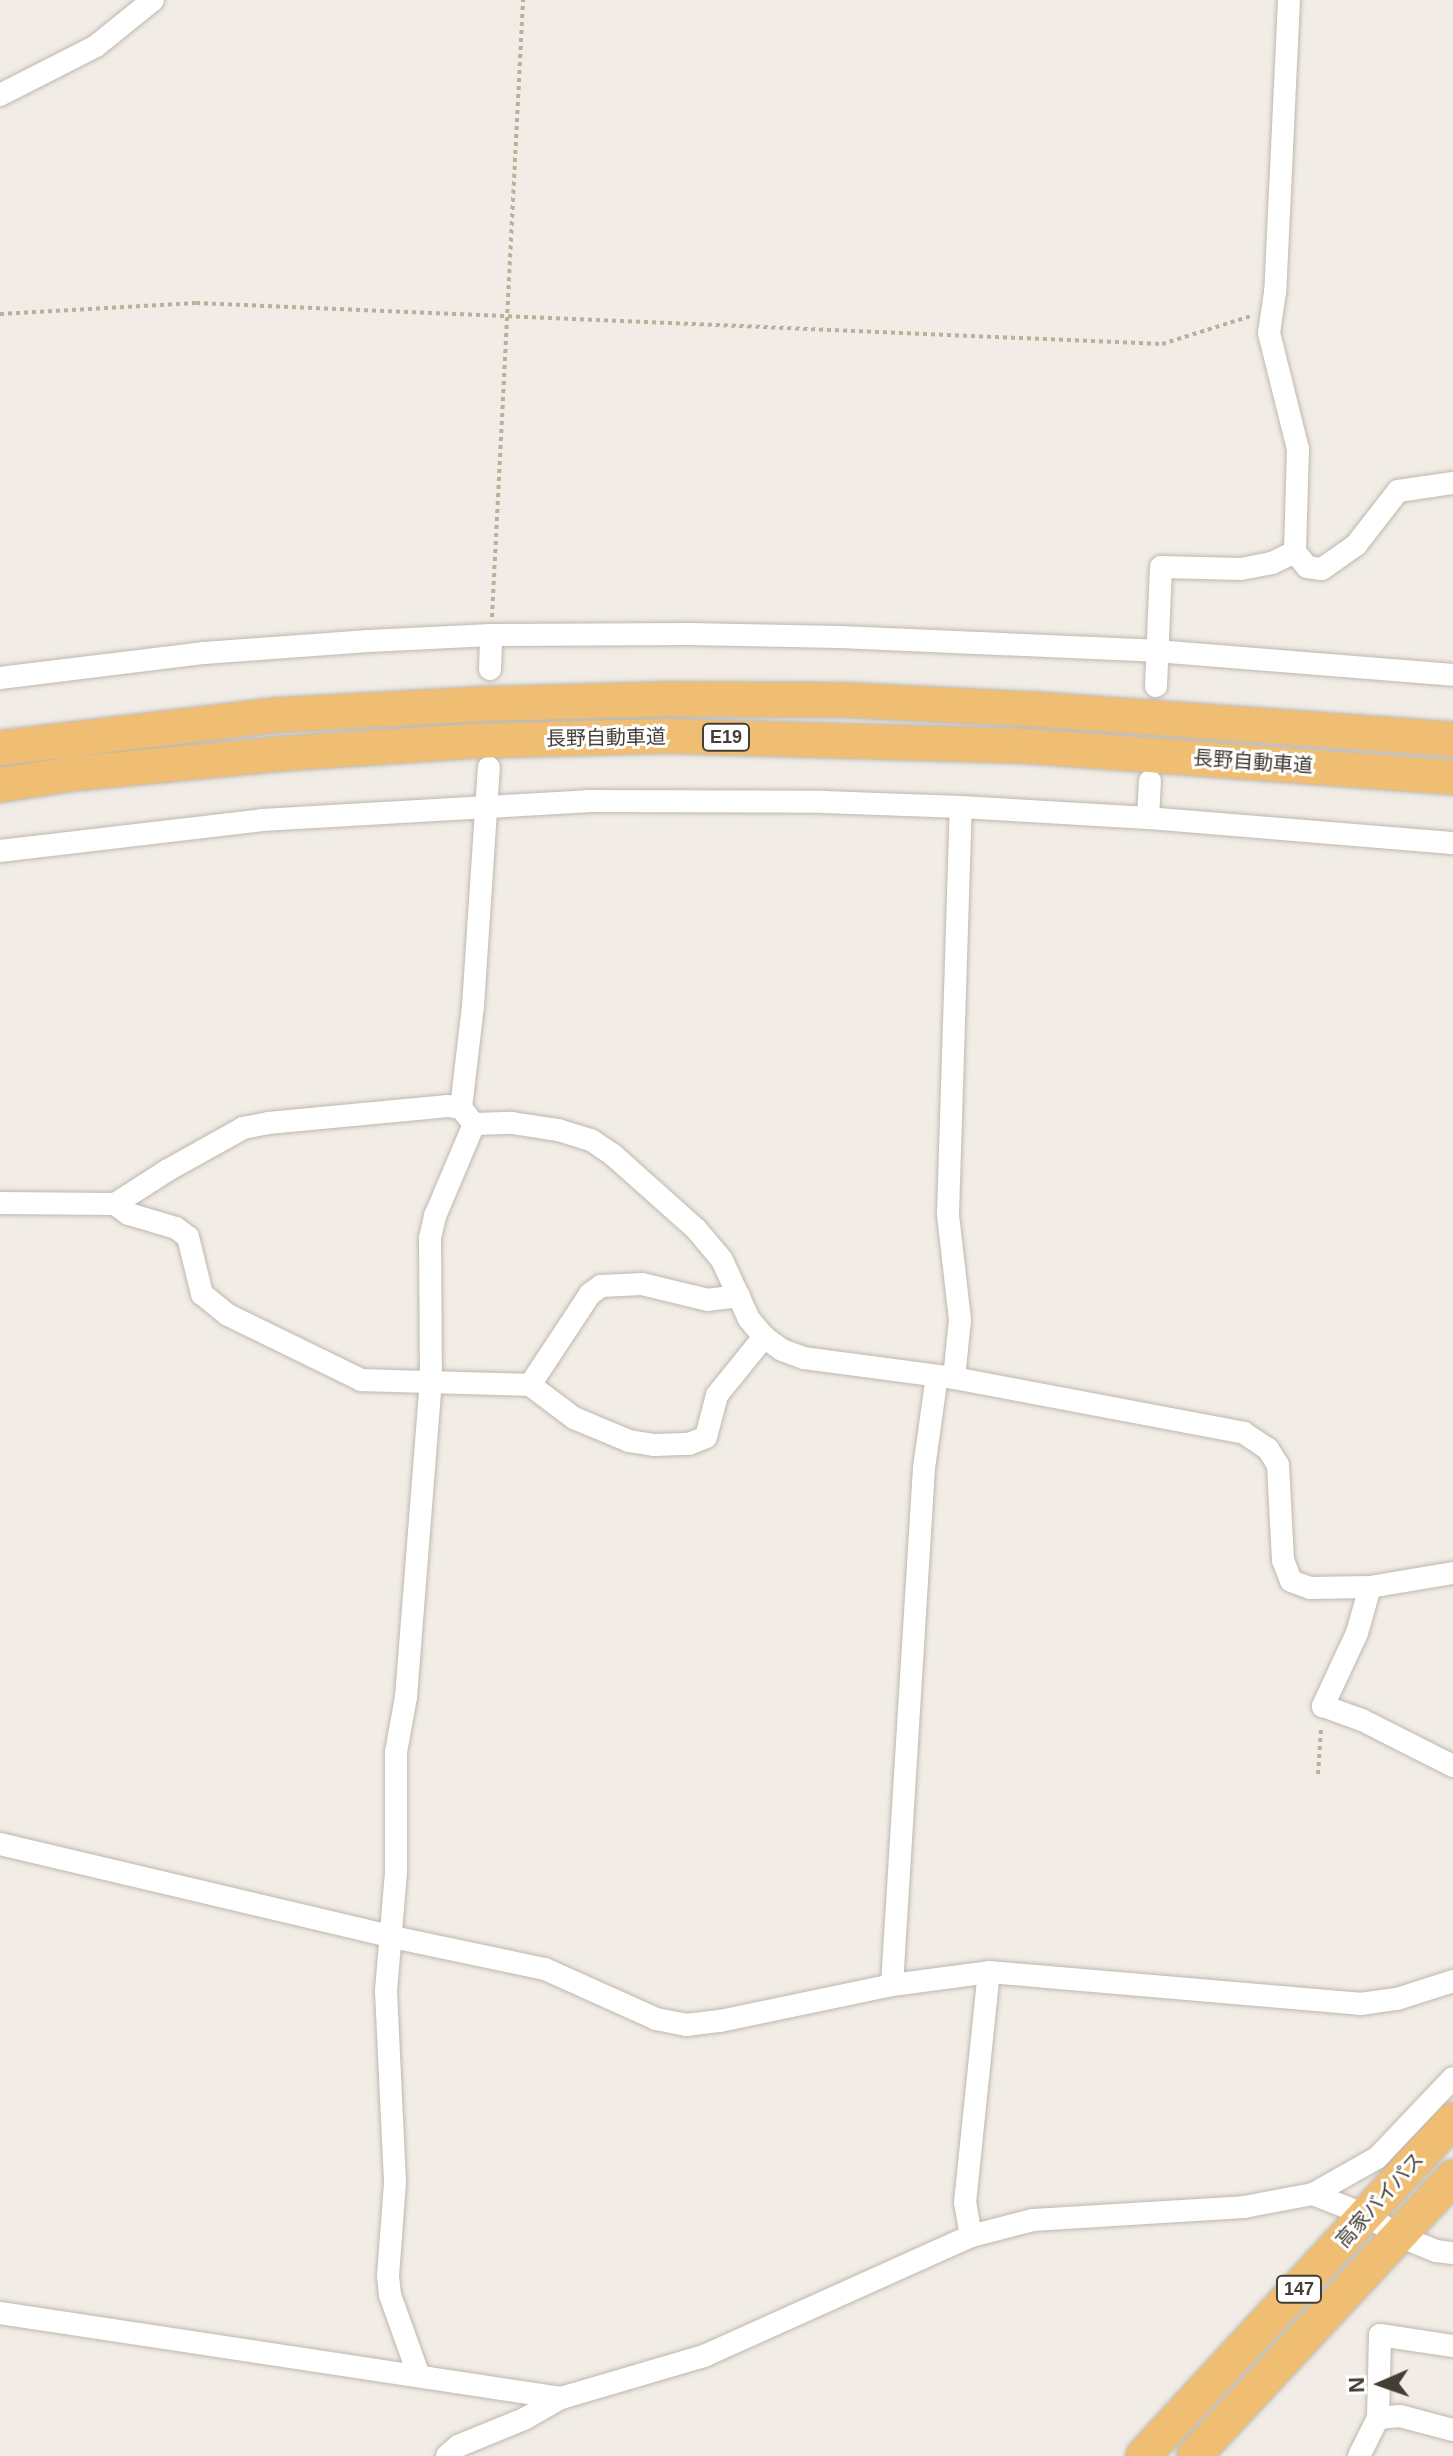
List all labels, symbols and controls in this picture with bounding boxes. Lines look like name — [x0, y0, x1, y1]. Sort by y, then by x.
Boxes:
road number: E19 — [700, 723, 752, 751]
street label: 長野自動車道 — [546, 725, 666, 751]
street label: 長野自動車道 — [1192, 746, 1314, 778]
street label: 高家バイパス — [1331, 2147, 1429, 2253]
road number: 147 — [1275, 2275, 1323, 2303]
north arrow — [1341, 2344, 1421, 2424]
text: N — [1344, 2376, 1369, 2393]

